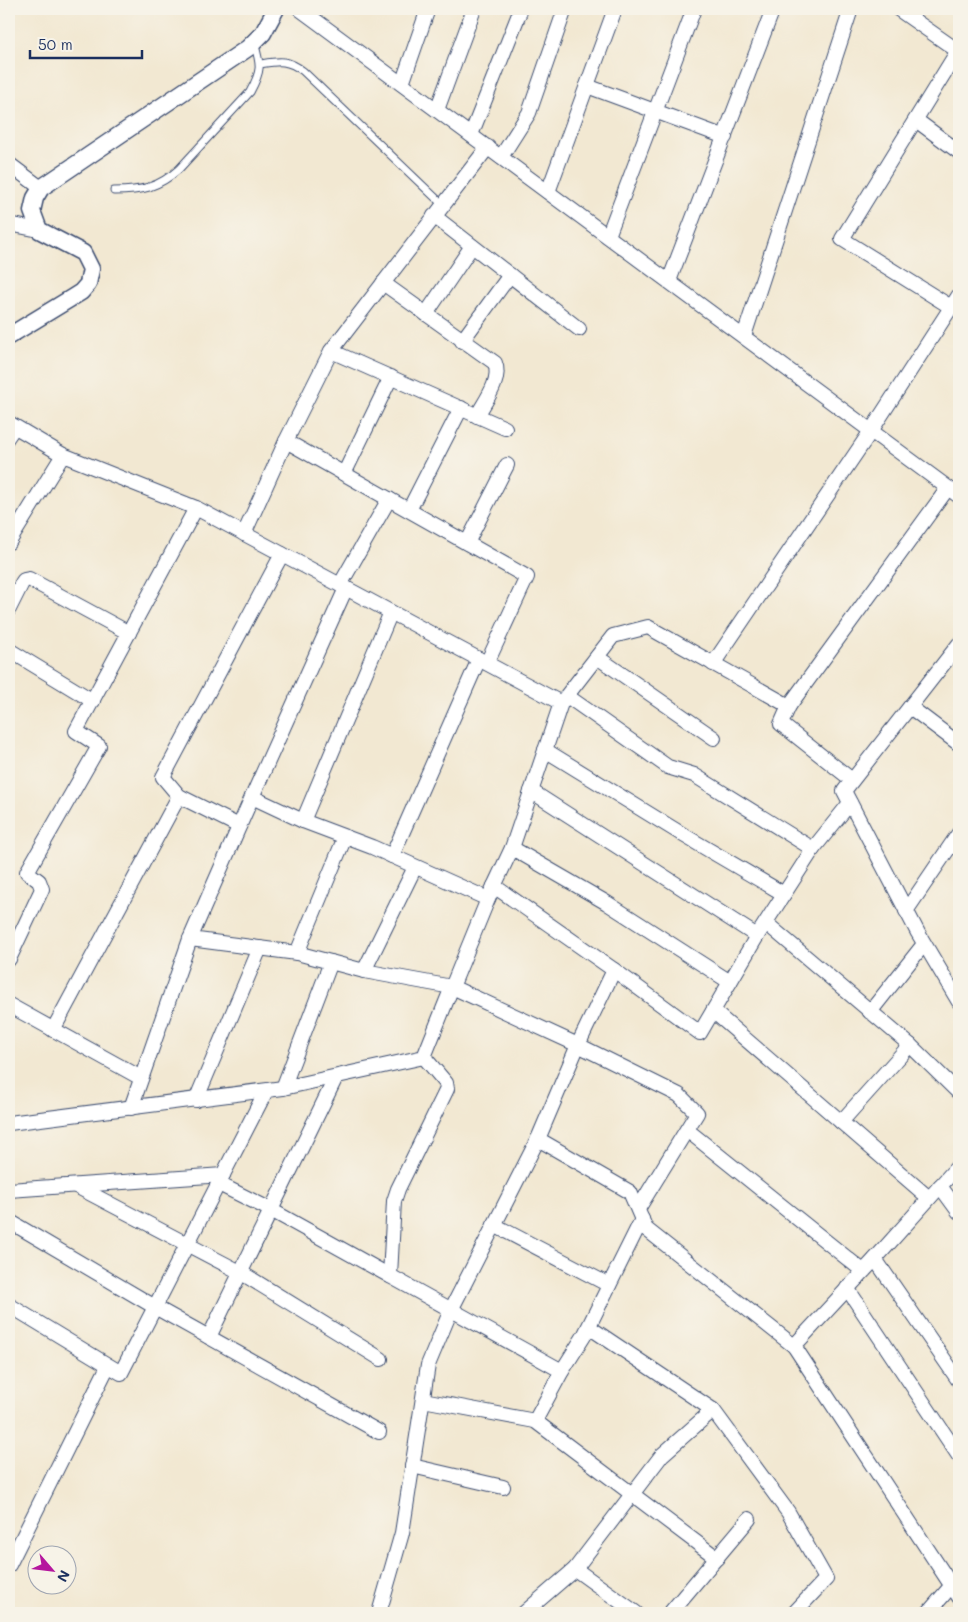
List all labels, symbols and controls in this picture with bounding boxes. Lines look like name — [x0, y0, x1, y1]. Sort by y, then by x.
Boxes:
scale bar — [30, 28, 142, 60]
text: 50 m — [38, 34, 73, 54]
north arrow — [28, 1544, 78, 1594]
text: N — [53, 1567, 75, 1585]

